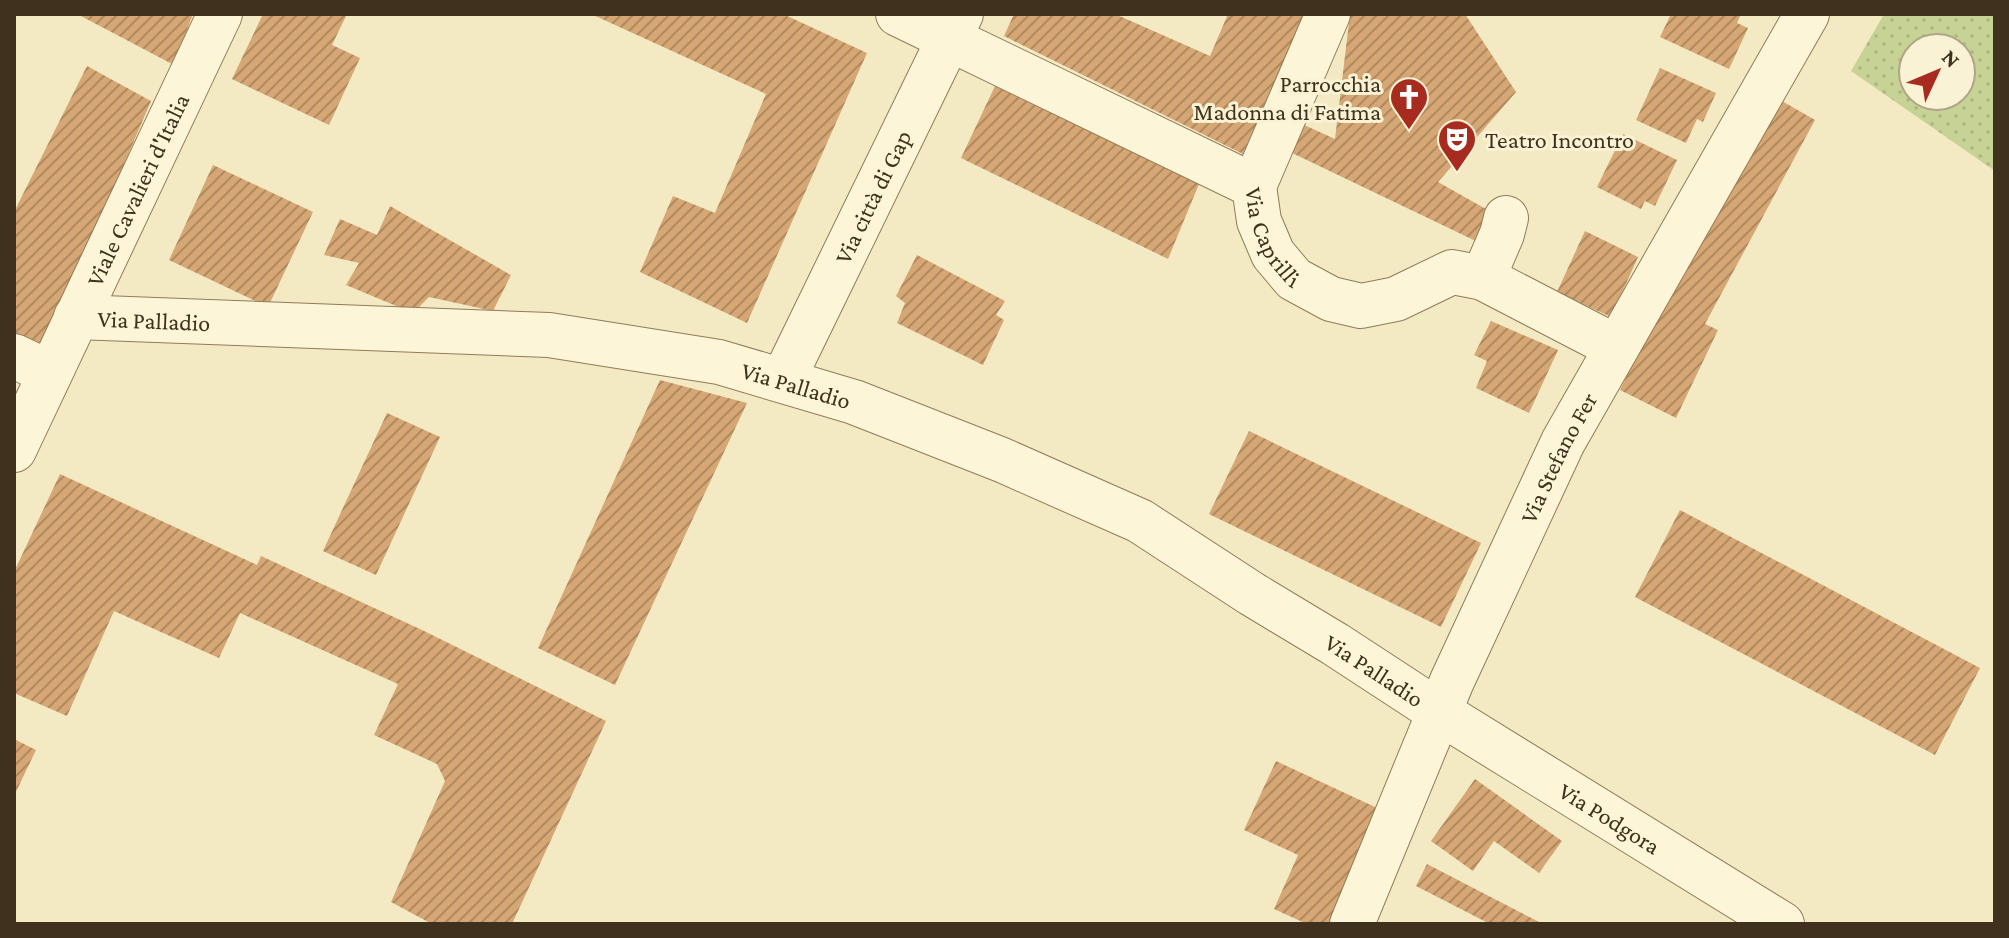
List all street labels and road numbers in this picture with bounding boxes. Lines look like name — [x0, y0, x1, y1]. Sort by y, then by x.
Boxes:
street label: Viale Cavalieri d'Italia — [80, 89, 194, 290]
street label: Via città di Gap — [828, 125, 916, 268]
street label: Via Caprilli — [1241, 185, 1304, 293]
street label: Via Palladio — [97, 304, 211, 336]
street label: Via Palladio — [738, 356, 854, 414]
street label: Via Stefano Fer — [1514, 387, 1602, 527]
street label: Via Palladio — [1320, 628, 1429, 712]
street label: Via Podgora — [1554, 776, 1666, 859]

